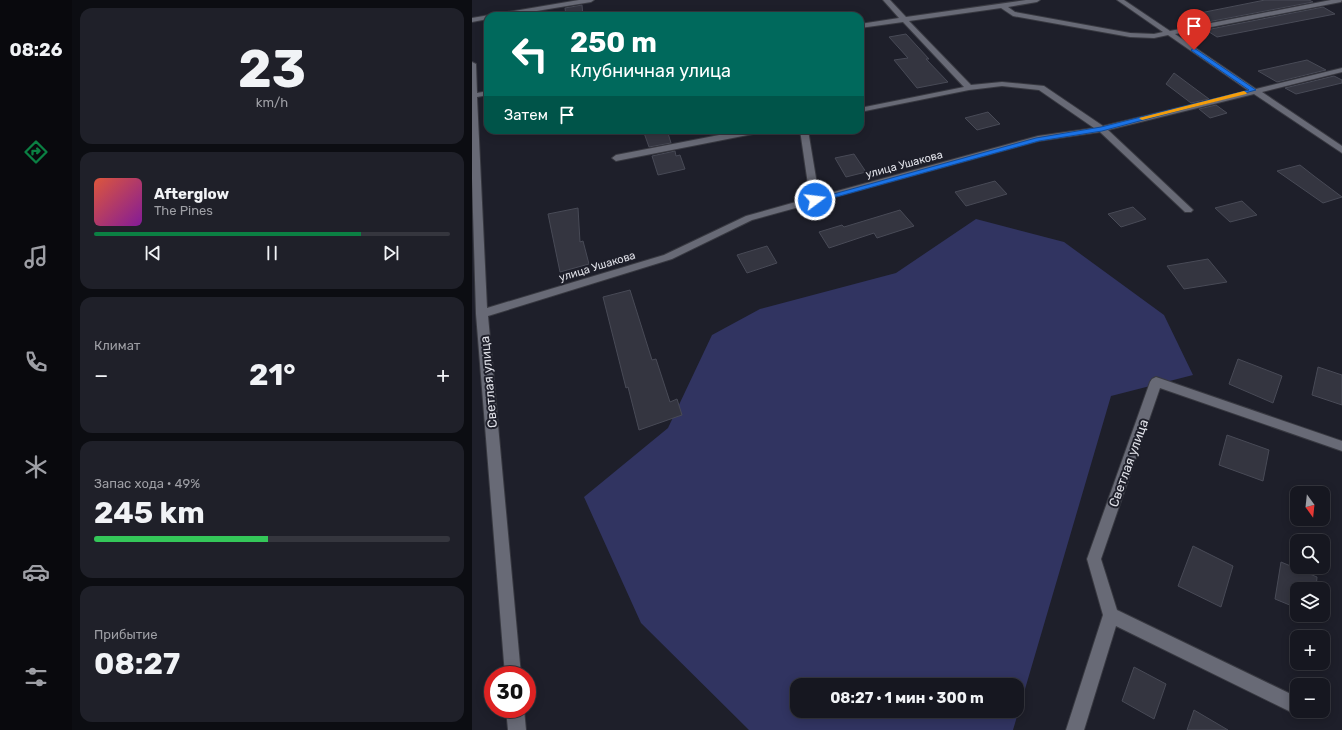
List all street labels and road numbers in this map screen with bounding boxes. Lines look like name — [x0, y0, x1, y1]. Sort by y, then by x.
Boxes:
street label: улица Ушакова — [864, 148, 944, 181]
street label: улица Ушакова — [557, 249, 637, 284]
street label: Светлая улица — [477, 335, 500, 429]
street label: Светлая улица — [1106, 417, 1151, 509]

